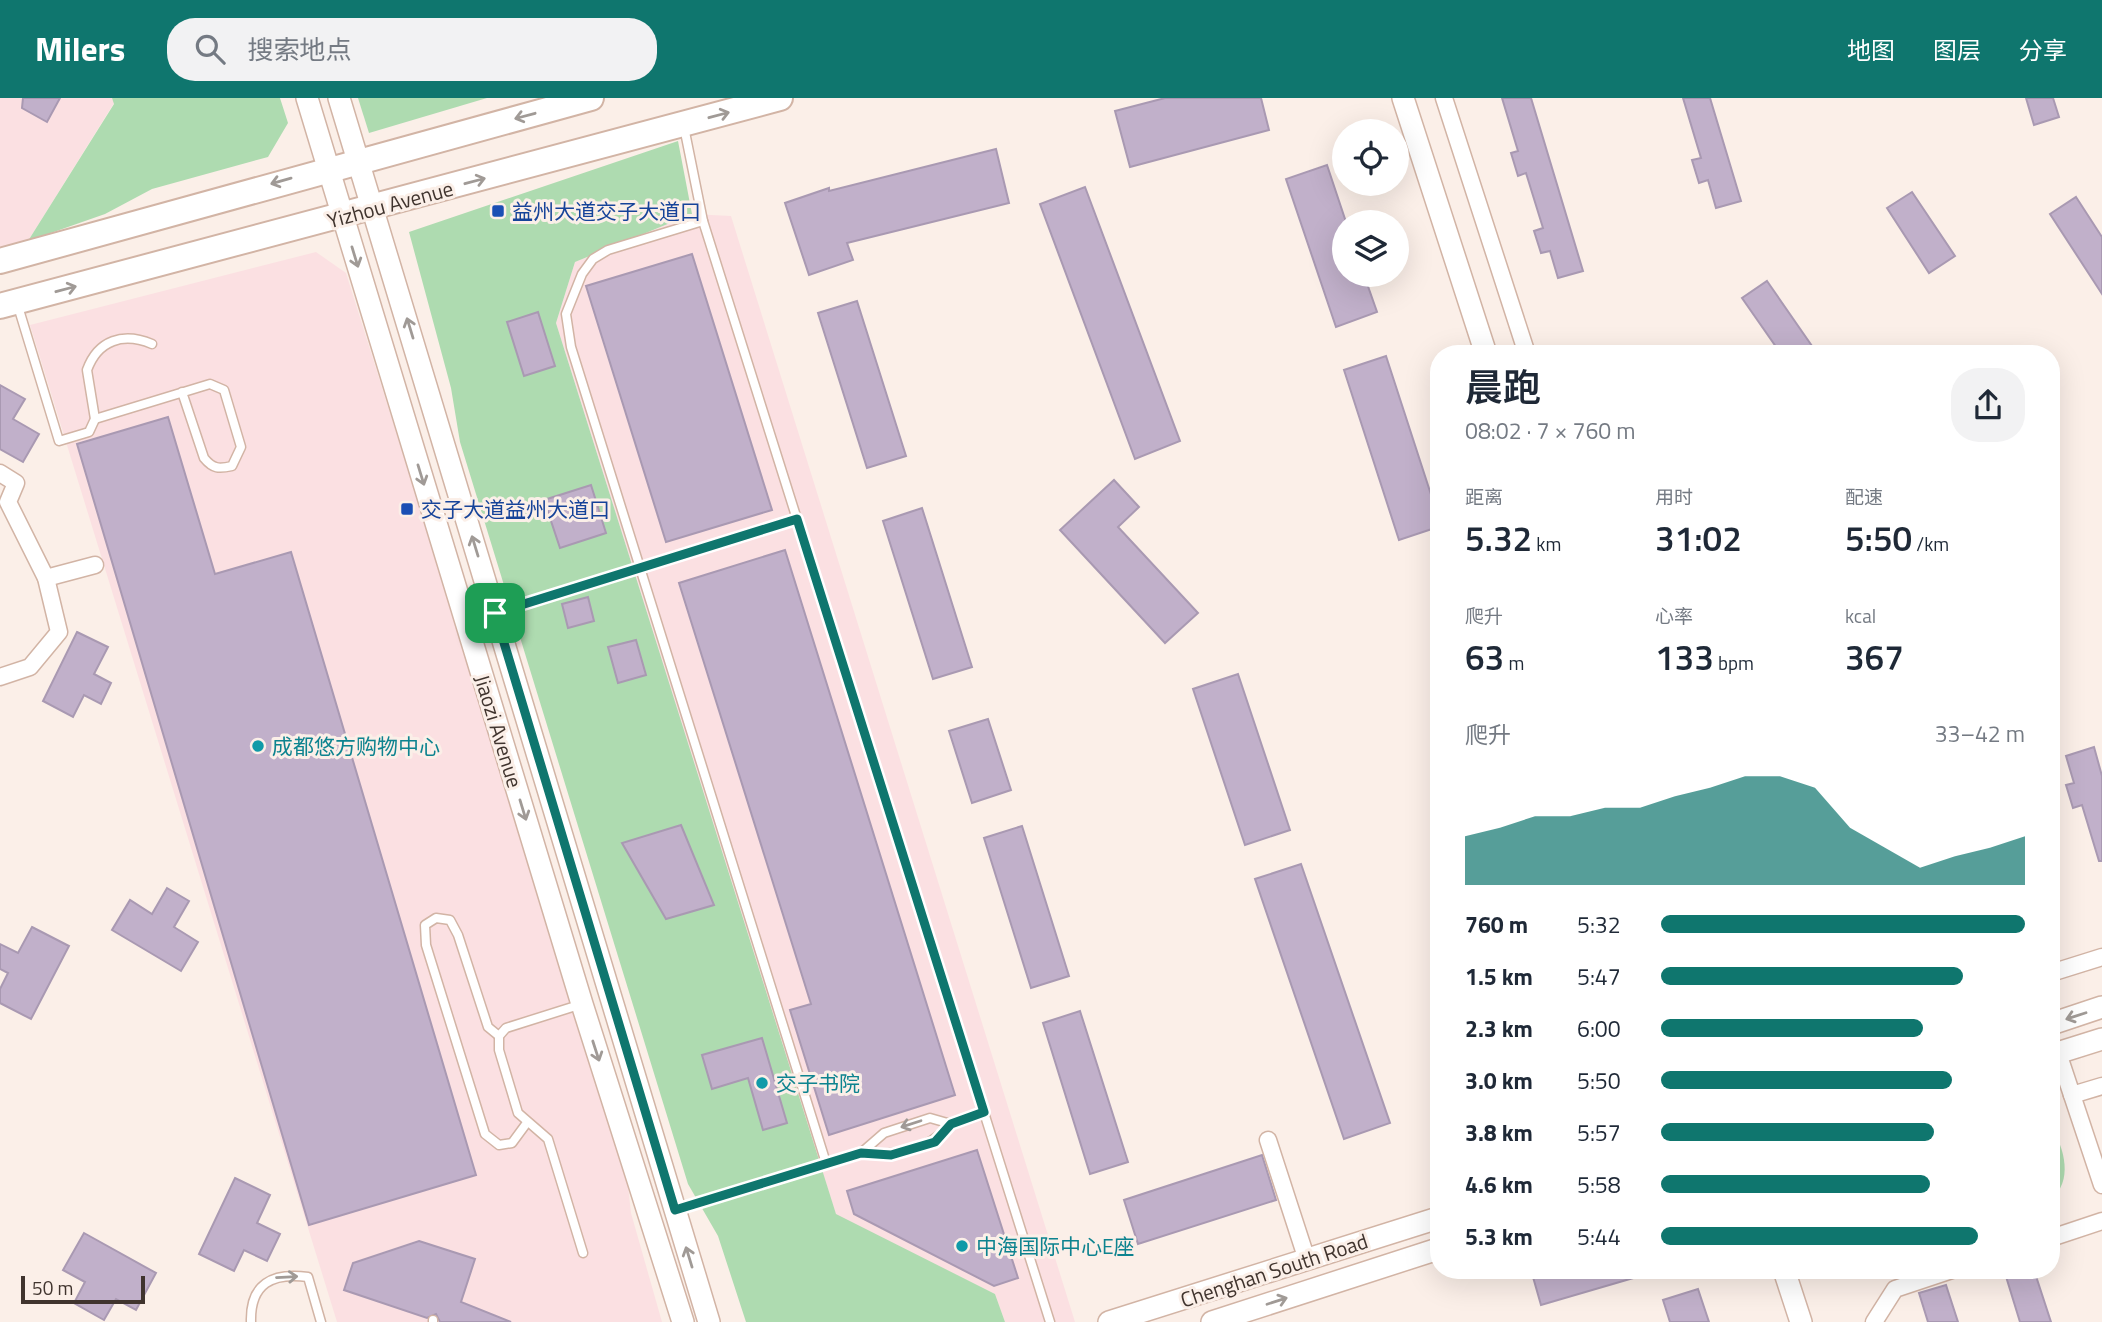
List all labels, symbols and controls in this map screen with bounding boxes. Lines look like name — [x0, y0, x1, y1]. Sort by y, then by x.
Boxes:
search box — [167, 18, 657, 81]
text: Milers — [35, 24, 125, 74]
icon: search — [191, 30, 229, 68]
text: 搜索地点 — [247, 30, 351, 69]
text: 地图 — [1847, 32, 1895, 68]
text: 图层 — [1933, 32, 1981, 68]
text: 分享 — [2019, 32, 2067, 68]
one-way arrow — [707, 107, 729, 120]
one-way arrow — [514, 110, 536, 123]
map controls — [1332, 119, 1409, 287]
button: locate — [1332, 119, 1409, 196]
street label: Yizhou Avenue — [323, 172, 457, 236]
one-way arrow — [464, 174, 486, 187]
one-way arrow — [271, 176, 293, 189]
place label: 益州大道交子大道口 — [512, 195, 701, 227]
marker: 益州大道交子大道口 — [490, 203, 506, 219]
button: layers — [1332, 210, 1409, 287]
one-way arrow — [350, 246, 363, 268]
one-way arrow — [54, 282, 77, 295]
one-way arrow — [402, 318, 415, 340]
text: 晨跑 — [1465, 358, 1541, 416]
button: share — [1951, 368, 2025, 442]
text: 08:02 · 7 × 760 m — [1465, 413, 1635, 448]
one-way arrow — [416, 463, 429, 485]
text: 距离 — [1465, 482, 1503, 511]
text: 用时 — [1655, 482, 1693, 511]
text: 配速 — [1845, 482, 1883, 511]
place label: 交子大道益州大道口 — [421, 493, 610, 525]
marker: 交子大道益州大道口 — [399, 501, 415, 517]
text: 5.32 — [1465, 511, 1532, 565]
text: 31:02 — [1655, 511, 1742, 565]
text: 5:50 — [1845, 511, 1912, 565]
text: km — [1532, 529, 1561, 558]
text: /km — [1912, 529, 1949, 558]
one-way arrow — [468, 535, 481, 557]
pin — [465, 583, 525, 643]
icon: arrive — [476, 594, 514, 632]
text: 爬升 — [1465, 601, 1503, 630]
text: 心率 — [1655, 601, 1693, 630]
text: kcal — [1845, 601, 1876, 630]
text: 63 — [1465, 630, 1504, 684]
text: 133 — [1655, 630, 1714, 684]
text: 367 — [1845, 630, 1904, 684]
text: m — [1504, 648, 1524, 677]
text: bpm — [1714, 648, 1754, 677]
street label: Jiaozi Avenue — [467, 671, 531, 791]
text: 33–42 m — [1935, 716, 2025, 751]
text: 爬升 — [1465, 717, 1511, 752]
place label: 成都悠方购物中心 — [272, 730, 440, 762]
marker: 成都悠方购物中心 — [250, 738, 266, 754]
one-way arrow — [517, 798, 530, 820]
text: 760 m — [1465, 907, 1528, 942]
text: 5:32 — [1577, 907, 1621, 942]
text: 1.5 km — [1465, 959, 1533, 994]
text: 5:47 — [1577, 959, 1621, 994]
text: 2.3 km — [1465, 1011, 1533, 1046]
text: 6:00 — [1577, 1011, 1621, 1046]
one-way arrow — [2066, 1011, 2088, 1023]
one-way arrow — [591, 1039, 604, 1061]
text: 3.0 km — [1465, 1063, 1533, 1098]
text: 5:50 — [1577, 1063, 1621, 1098]
place label: 交子书院 — [776, 1067, 860, 1099]
marker: 交子书院 — [754, 1075, 770, 1091]
text: 3.8 km — [1465, 1115, 1533, 1150]
text: 5:57 — [1577, 1115, 1621, 1150]
one-way arrow — [901, 1119, 923, 1131]
text: 4.6 km — [1465, 1167, 1533, 1202]
text: 5:58 — [1577, 1167, 1621, 1202]
text: 5.3 km — [1465, 1219, 1533, 1254]
text: 5:44 — [1577, 1219, 1621, 1254]
street label: Chenghan South Road — [1176, 1225, 1372, 1315]
place label: 中海国际中心E座 — [976, 1230, 1135, 1262]
marker: 中海国际中心E座 — [954, 1238, 970, 1254]
one-way arrow — [682, 1246, 695, 1268]
one-way arrow — [275, 1270, 298, 1283]
scale bar — [21, 1273, 145, 1305]
text: 50 m — [32, 1273, 73, 1302]
one-way arrow — [1265, 1294, 1287, 1307]

